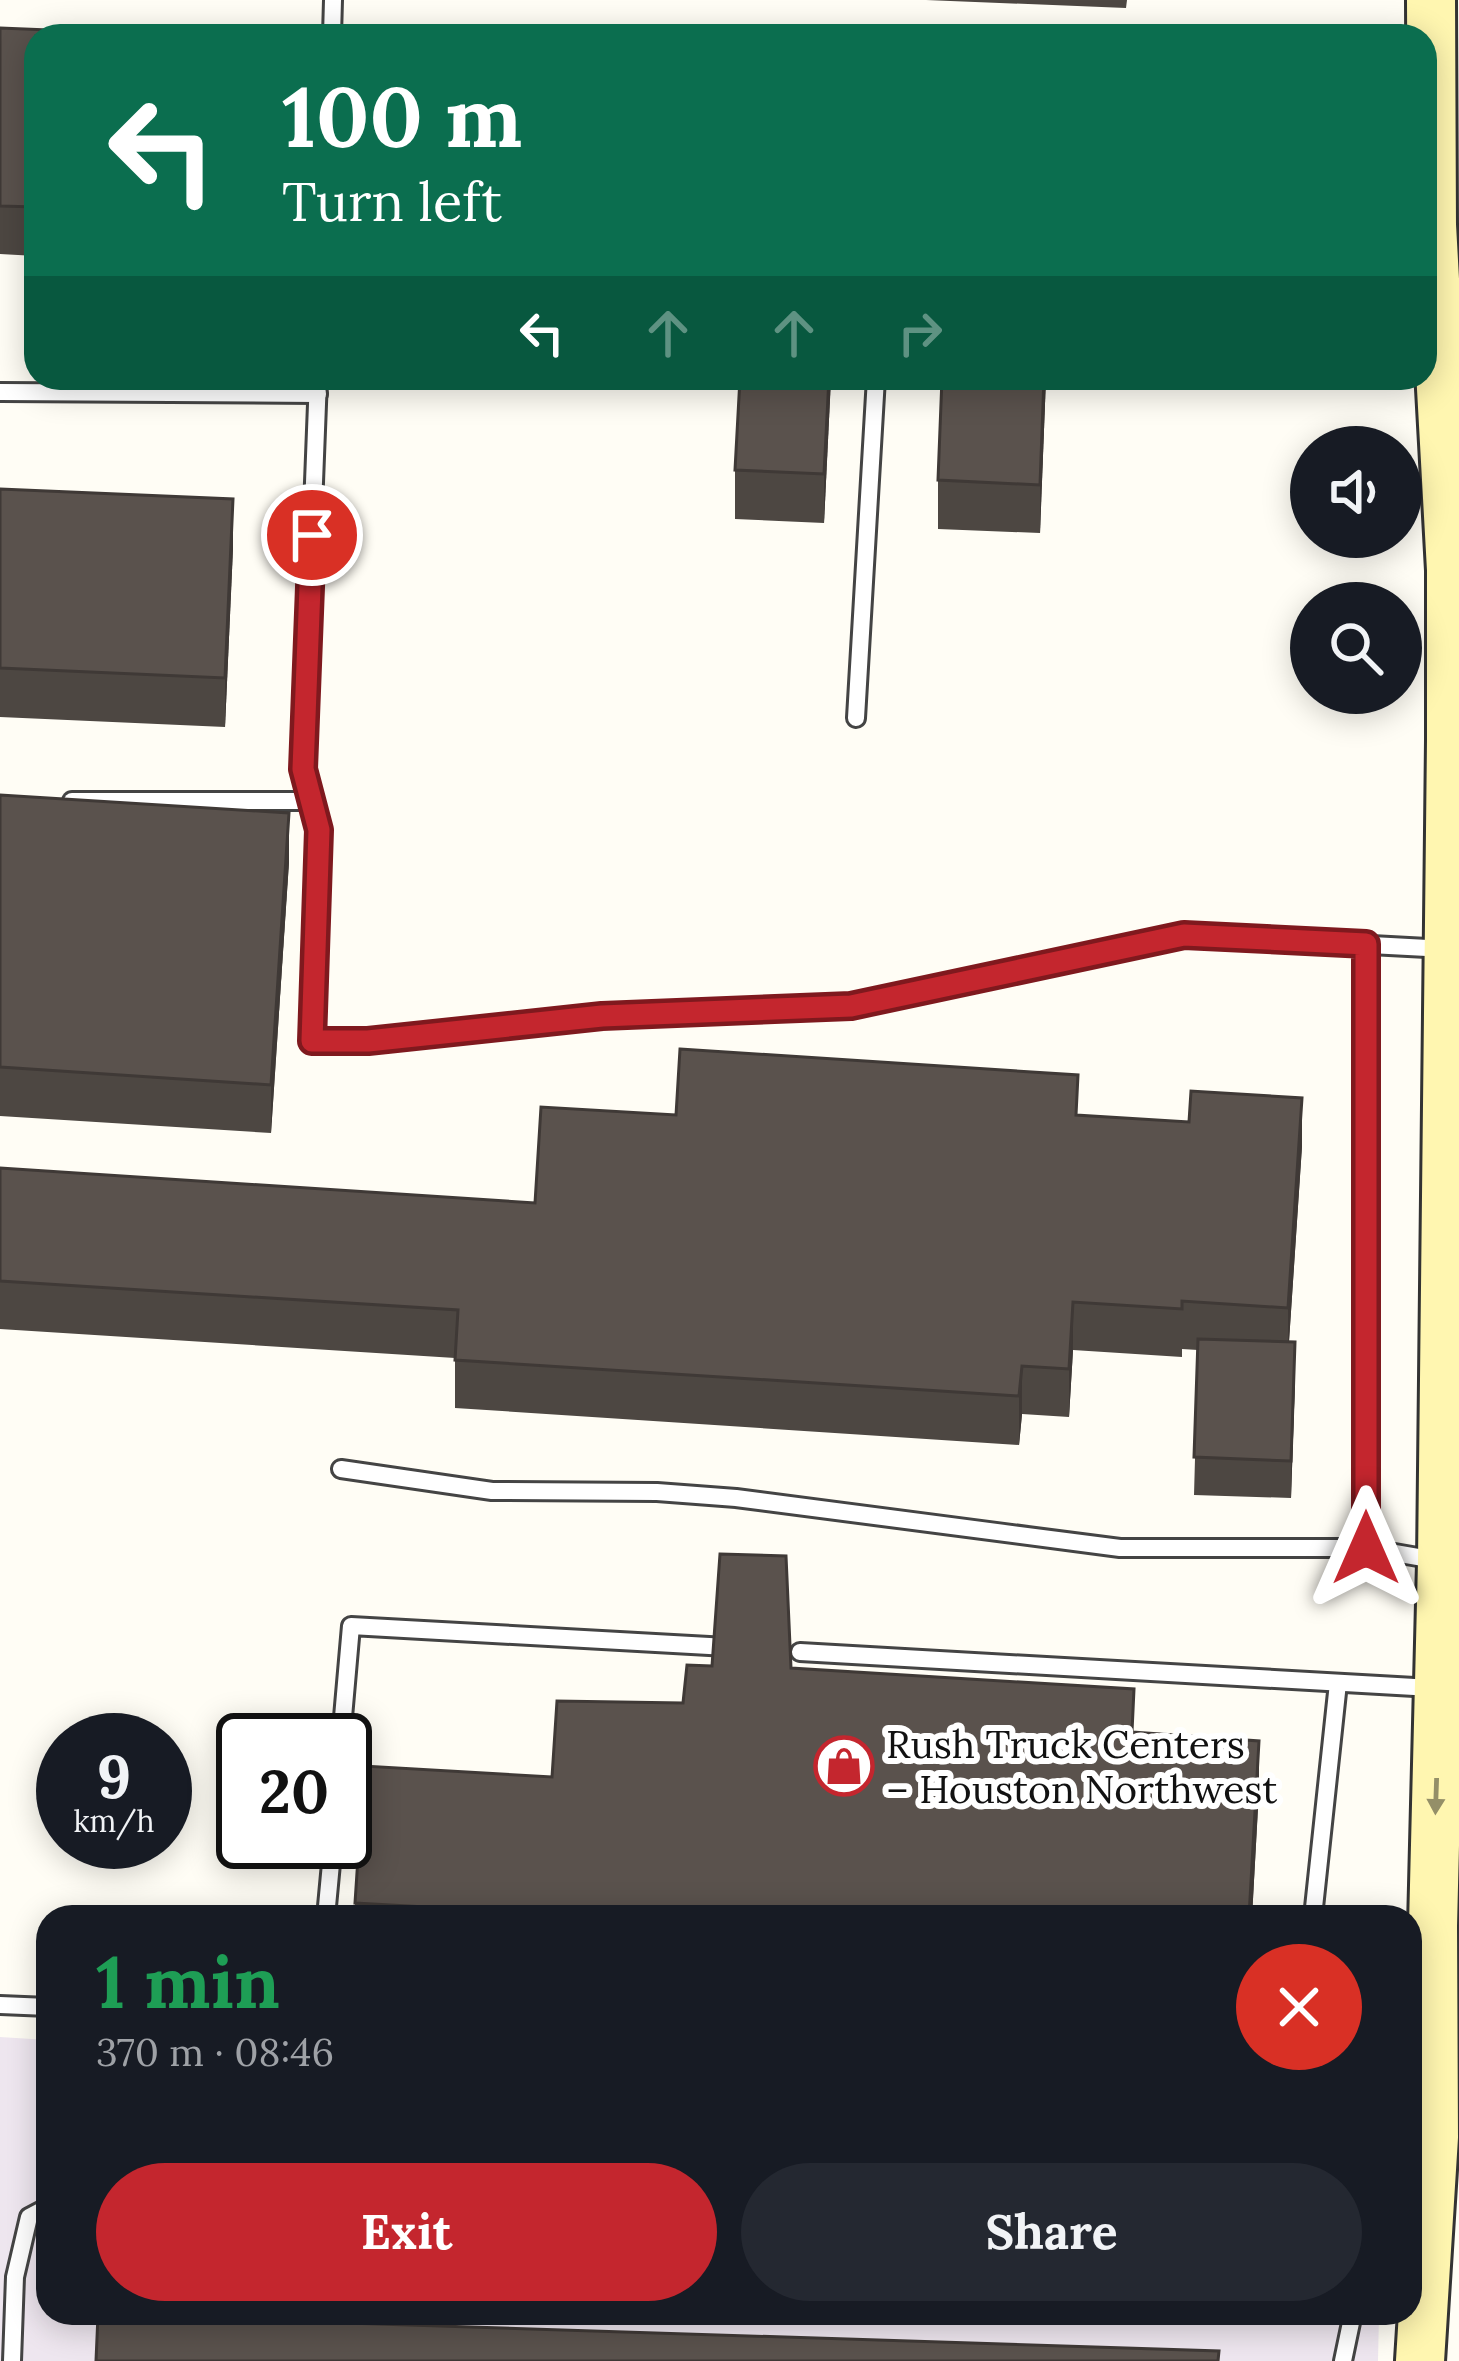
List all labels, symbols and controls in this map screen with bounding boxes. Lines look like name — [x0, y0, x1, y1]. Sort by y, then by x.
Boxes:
text: 100 m — [282, 62, 522, 170]
icon: left — [84, 72, 240, 228]
text: Turn left — [282, 167, 502, 236]
icon: left — [509, 300, 575, 366]
icon: ahead — [635, 300, 701, 366]
icon: ahead — [761, 300, 827, 366]
icon: right — [887, 300, 953, 366]
map controls — [1290, 426, 1422, 714]
button: sound — [1290, 426, 1422, 558]
pin — [261, 484, 363, 586]
icon: arrive — [279, 502, 345, 568]
button: search — [1290, 582, 1422, 714]
position arrow — [1303, 1485, 1429, 1611]
speed limit sign: 20 — [216, 1713, 372, 1869]
place label: Rush Truck Centers – Houston Northwest — [886, 1719, 1277, 1814]
shop icon: Rush Truck Centers – Houston Northwest — [813, 1735, 875, 1797]
text: 9 — [97, 1738, 131, 1814]
one-way arrow — [1427, 1778, 1446, 1816]
text: km/h — [73, 1802, 155, 1840]
text: 1 min — [96, 1936, 280, 2028]
button: close — [1236, 1944, 1362, 2070]
text: 370 m · 08:46 — [96, 2027, 334, 2077]
button: Exit — [96, 2163, 717, 2301]
button: Share — [741, 2163, 1362, 2301]

